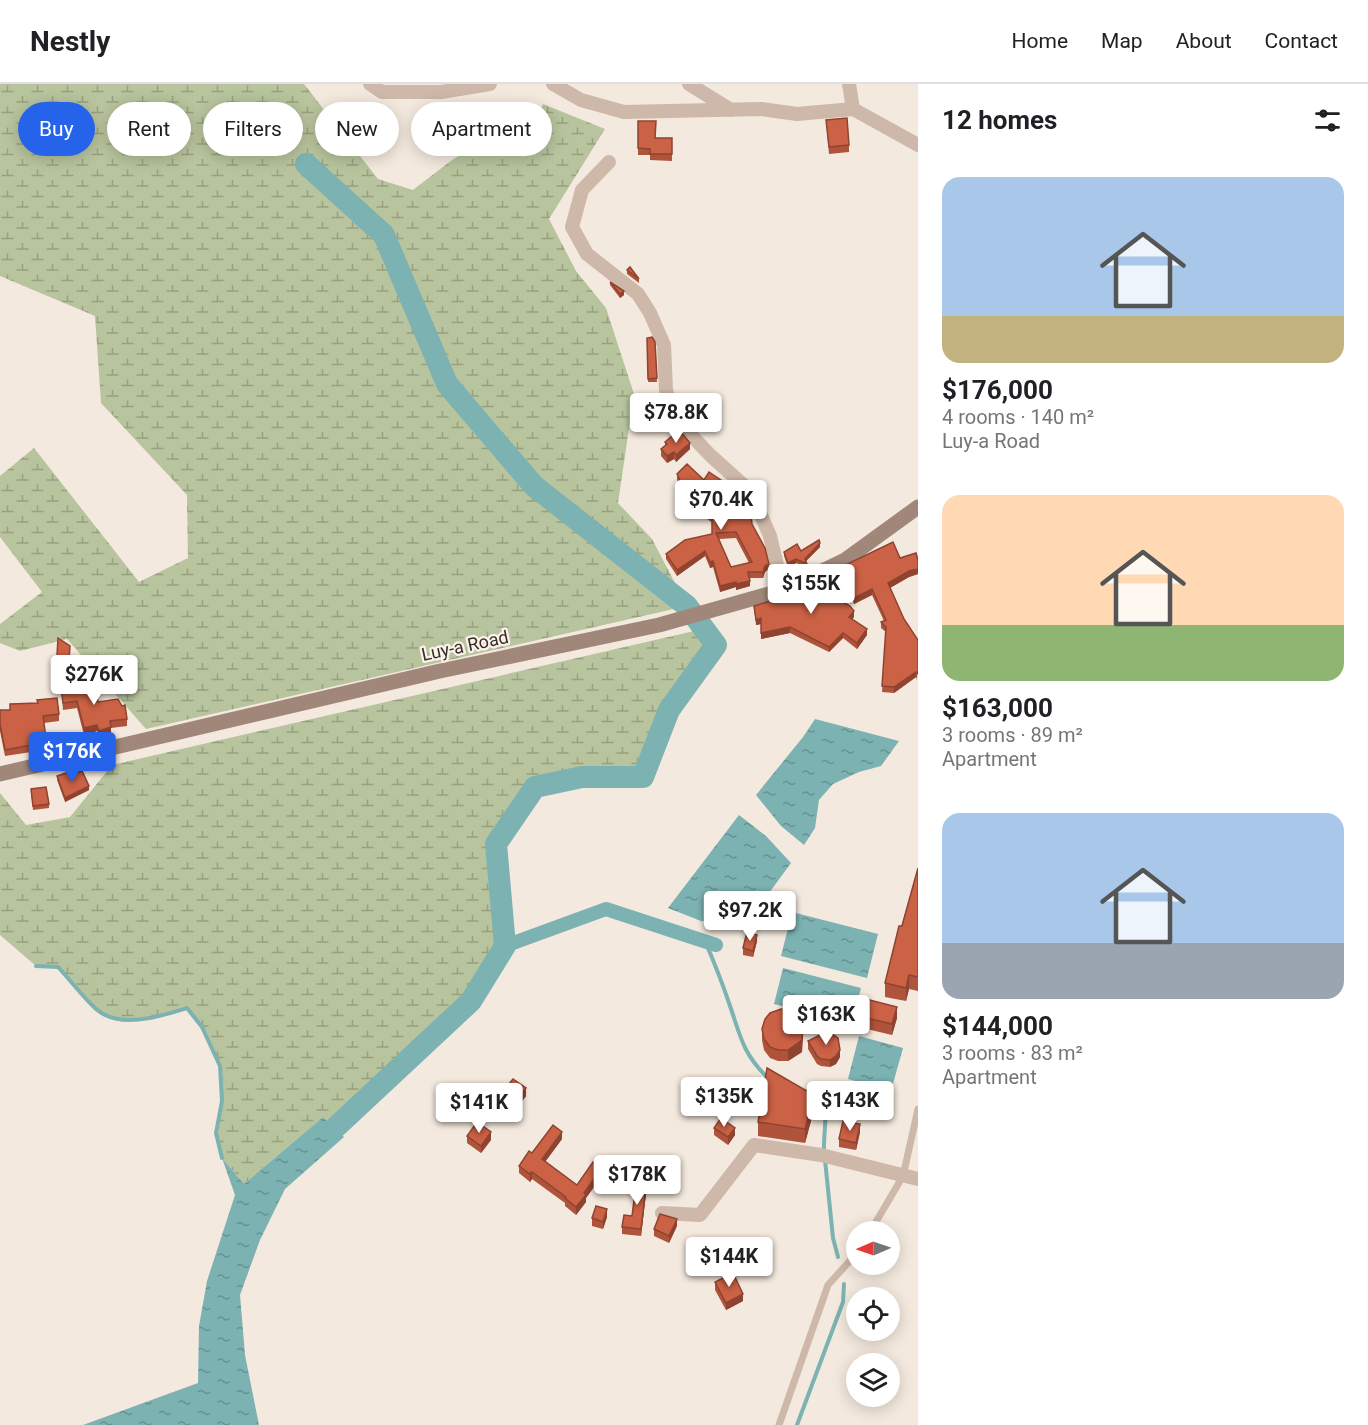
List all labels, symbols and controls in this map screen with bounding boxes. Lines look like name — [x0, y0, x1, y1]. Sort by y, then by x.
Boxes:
text: Nestly — [30, 25, 110, 58]
text: Home — [1012, 29, 1068, 53]
text: Map — [1101, 29, 1143, 53]
text: About — [1176, 29, 1232, 53]
text: Contact — [1265, 29, 1338, 53]
chip: Buy — [18, 102, 95, 156]
chip: Rent — [107, 102, 191, 156]
chip: Filters — [203, 102, 303, 156]
chip: New — [315, 102, 399, 156]
chip: Apartment — [411, 102, 552, 156]
icon: filters — [1311, 104, 1344, 137]
text: 12 homes — [942, 105, 1057, 135]
icon: home — [1089, 216, 1197, 324]
text: $176,000 — [942, 375, 1053, 405]
pin: $78.8K — [627, 393, 725, 444]
text: $78.8K — [644, 400, 708, 424]
text: 4 rooms · 140 m² — [942, 405, 1094, 429]
text: Luy-a Road — [942, 429, 1040, 453]
pin: $70.4K — [672, 480, 770, 531]
text: $70.4K — [689, 487, 753, 511]
icon: home — [1089, 534, 1197, 642]
pin: $155K — [769, 564, 853, 615]
text: $155K — [782, 571, 840, 595]
street label: Luy-a Road — [420, 626, 510, 665]
pin: $276K — [52, 655, 136, 706]
text: $276K — [65, 662, 123, 686]
text: $163,000 — [942, 693, 1053, 723]
text: 3 rooms · 89 m² — [942, 723, 1083, 747]
pin: $176K — [30, 732, 114, 783]
text: $176K — [43, 739, 101, 763]
text: Apartment — [942, 747, 1037, 771]
icon: home — [1089, 852, 1197, 960]
pin: $97.2K — [701, 891, 799, 942]
text: $97.2K — [718, 898, 782, 922]
pin: $163K — [784, 995, 868, 1046]
text: $163K — [797, 1002, 855, 1026]
text: $144,000 — [942, 1011, 1053, 1041]
text: 3 rooms · 83 m² — [942, 1041, 1083, 1065]
text: Apartment — [942, 1065, 1037, 1089]
pin: $135K — [682, 1077, 766, 1128]
pin: $143K — [808, 1081, 892, 1132]
pin: $141K — [437, 1083, 521, 1134]
text: $135K — [695, 1084, 753, 1108]
text: $143K — [821, 1088, 879, 1112]
text: $141K — [450, 1090, 508, 1114]
pin: $178K — [595, 1155, 679, 1206]
text: $178K — [608, 1162, 666, 1186]
north arrow — [846, 1221, 900, 1275]
map controls — [846, 1221, 900, 1407]
pin: $144K — [687, 1237, 771, 1288]
text: $144K — [700, 1244, 758, 1268]
button: locate — [846, 1287, 900, 1341]
button: layers — [846, 1353, 900, 1407]

